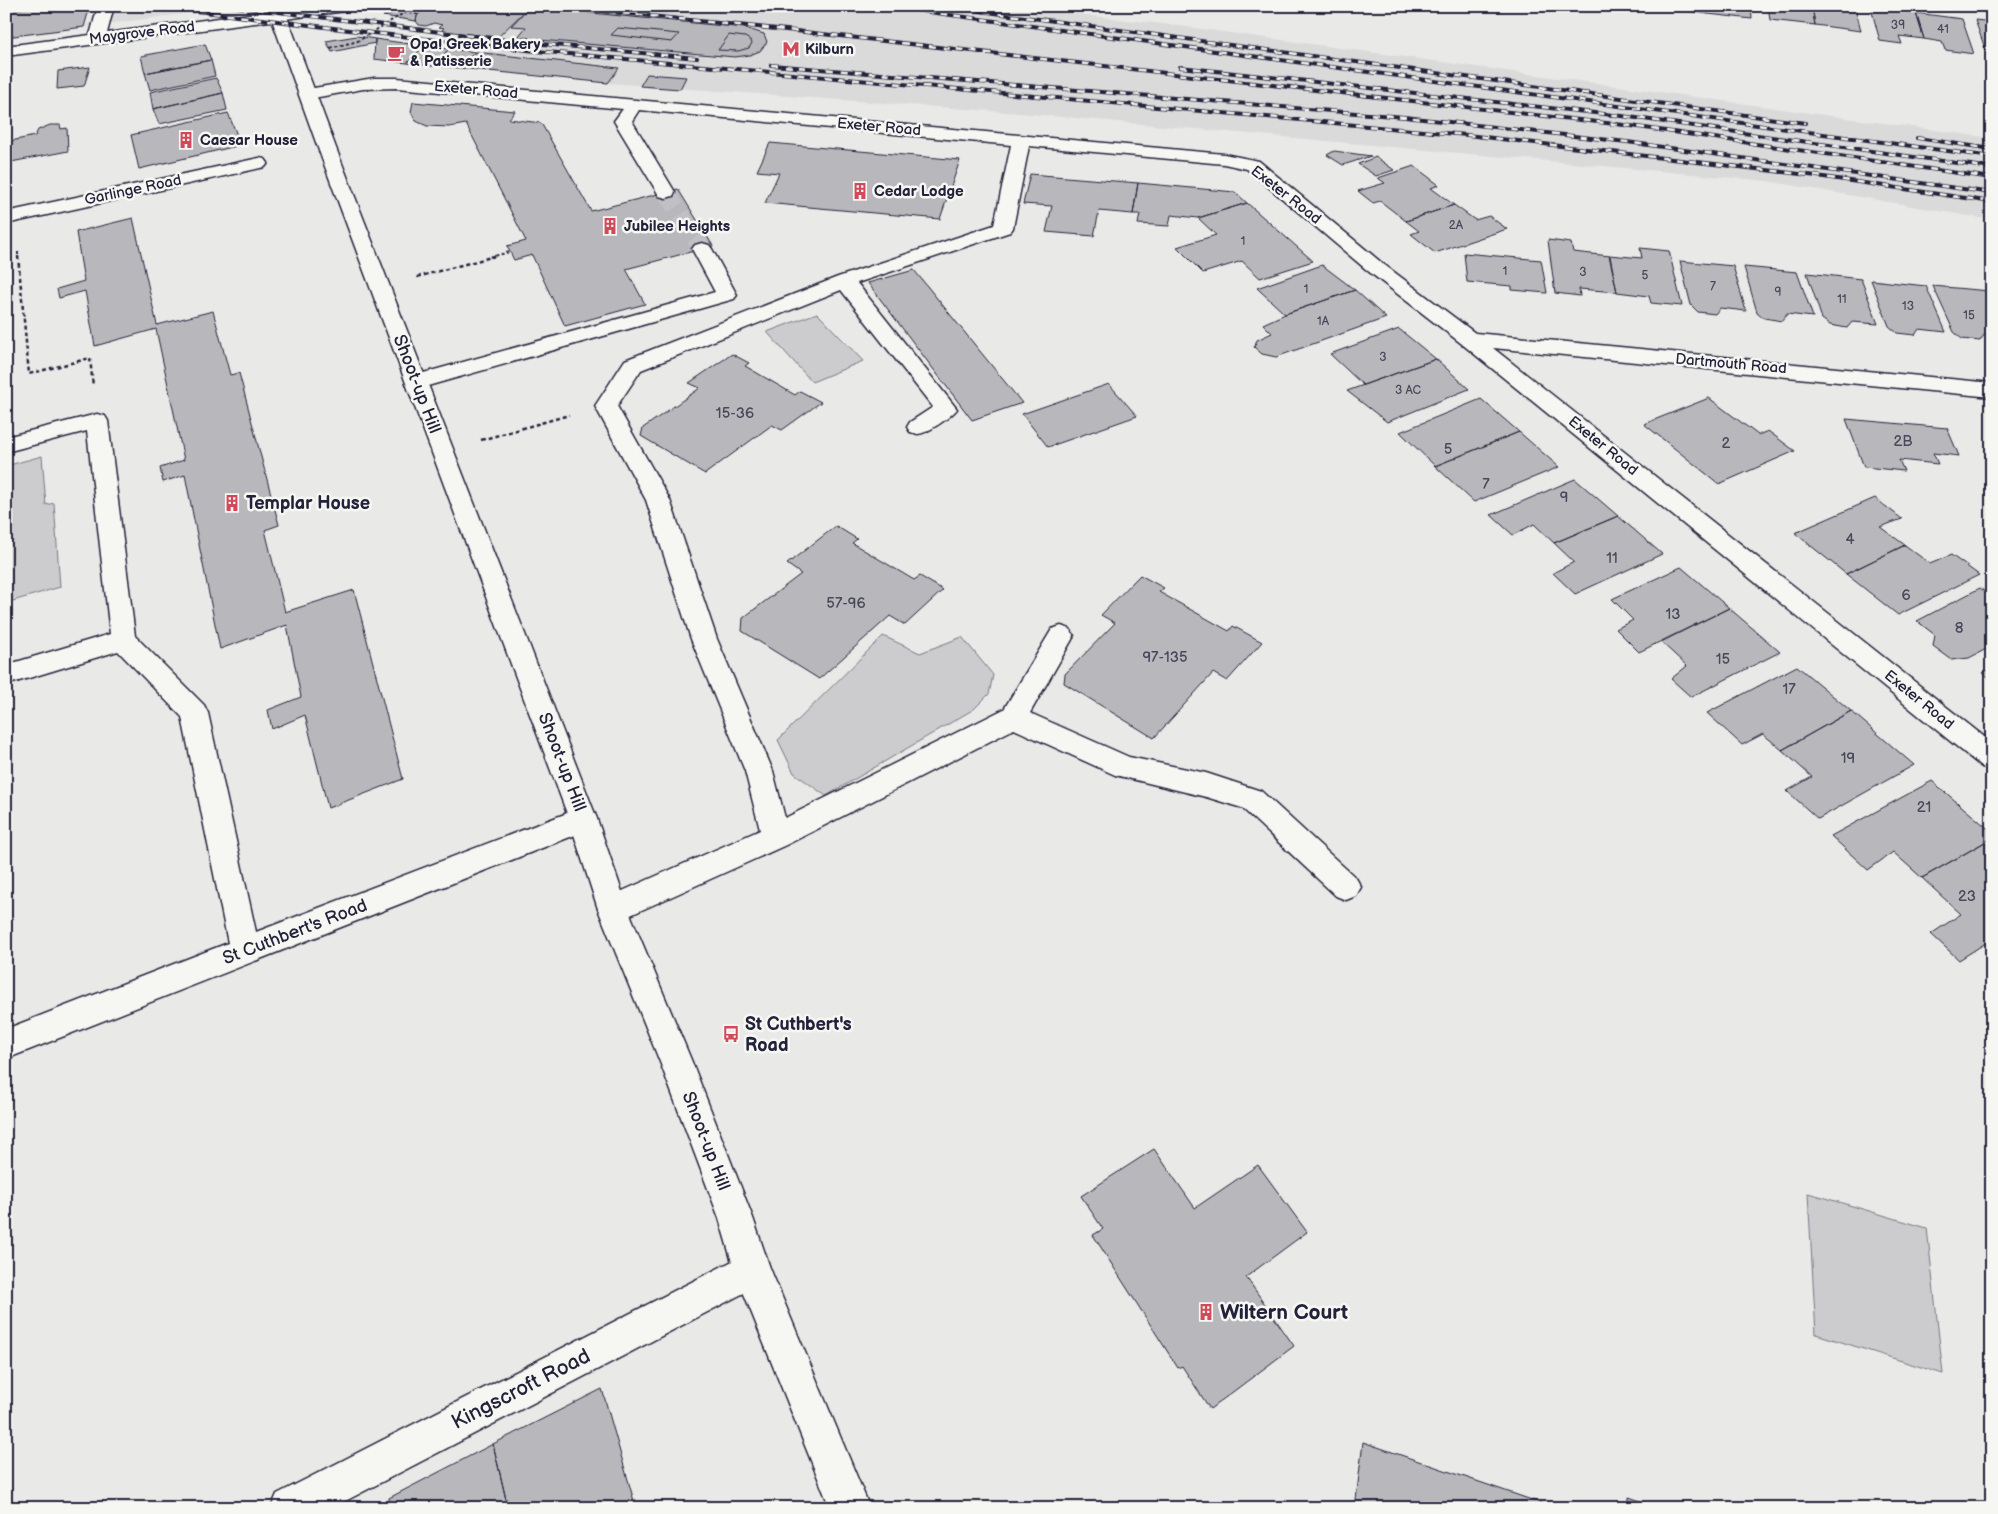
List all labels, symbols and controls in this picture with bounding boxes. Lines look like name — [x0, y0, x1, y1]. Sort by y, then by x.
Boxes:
street label: Maygrove Road — [88, 17, 196, 49]
house number: 39 — [1891, 18, 1905, 33]
house number: 41 — [1937, 22, 1949, 37]
place label: Opa! Greek Bakery & Patisserie — [410, 35, 541, 71]
metro station icon: Kilburn — [781, 39, 801, 59]
place label: Kilburn — [805, 40, 854, 59]
cafe icon: Opa! Greek Bakery & Patisserie — [386, 43, 406, 63]
street label: Exeter Road — [433, 77, 519, 103]
street label: Exeter Road — [836, 114, 922, 140]
building icon: Caesar House — [176, 130, 196, 150]
place label: Caesar House — [200, 131, 298, 150]
street label: Exeter Road — [1247, 162, 1325, 228]
street label: Garlinge Road — [83, 170, 183, 210]
building icon: Cedar Lodge — [850, 181, 870, 201]
place label: Cedar Lodge — [874, 182, 964, 201]
building icon: Jubilee Heights — [600, 216, 620, 236]
place label: Jubilee Heights — [624, 217, 730, 236]
house number: 2A — [1449, 218, 1464, 233]
house number: 1 — [1241, 234, 1245, 249]
house number: 1 — [1503, 264, 1507, 279]
house number: 3 — [1579, 265, 1587, 280]
house number: 5 — [1642, 268, 1649, 283]
house number: 7 — [1710, 279, 1716, 294]
house number: 1 — [1304, 282, 1308, 297]
house number: 9 — [1775, 285, 1782, 300]
house number: 11 — [1837, 292, 1847, 307]
house number: 13 — [1902, 299, 1914, 314]
house number: 15 — [1963, 308, 1975, 323]
house number: 1A — [1317, 314, 1330, 329]
street label: Shoot-up Hill — [389, 332, 445, 436]
house number: 3 — [1379, 350, 1387, 365]
street label: Dartmouth Road — [1675, 350, 1787, 378]
house number: 3 AC — [1395, 383, 1422, 398]
house number: 15-36 — [716, 404, 754, 423]
street label: Exeter Road — [1564, 412, 1642, 480]
house number: 2B — [1893, 432, 1913, 451]
house number: 2 — [1722, 434, 1731, 453]
house number: 5 — [1444, 440, 1452, 459]
house number: 7 — [1482, 475, 1490, 494]
house number: 9 — [1560, 488, 1568, 507]
building icon: Templar House — [222, 493, 242, 513]
place label: Templar House — [246, 493, 370, 514]
house number: 4 — [1845, 530, 1855, 549]
house number: 11 — [1606, 549, 1618, 568]
house number: 6 — [1901, 586, 1911, 605]
house number: 57-96 — [826, 594, 866, 613]
house number: 13 — [1665, 605, 1681, 624]
house number: 8 — [1955, 619, 1964, 638]
house number: 97-135 — [1142, 648, 1188, 667]
house number: 15 — [1716, 650, 1730, 669]
street label: Exeter Road — [1880, 666, 1958, 734]
house number: 17 — [1782, 680, 1796, 699]
street label: Shoot-up Hill — [534, 710, 590, 814]
house number: 19 — [1841, 749, 1855, 768]
house number: 21 — [1917, 798, 1931, 817]
house number: 23 — [1958, 887, 1976, 906]
street label: St Cuthbert's Road — [220, 895, 370, 969]
place label: St Cuthbert's Road — [745, 1014, 852, 1056]
bus stop icon: St Cuthbert's Road — [721, 1024, 741, 1044]
street label: Shoot-up Hill — [678, 1089, 734, 1193]
place label: Wiltern Court — [1220, 1300, 1348, 1325]
building icon: Wiltern Court — [1196, 1302, 1216, 1322]
street label: Kingscroft Road — [447, 1343, 595, 1435]

